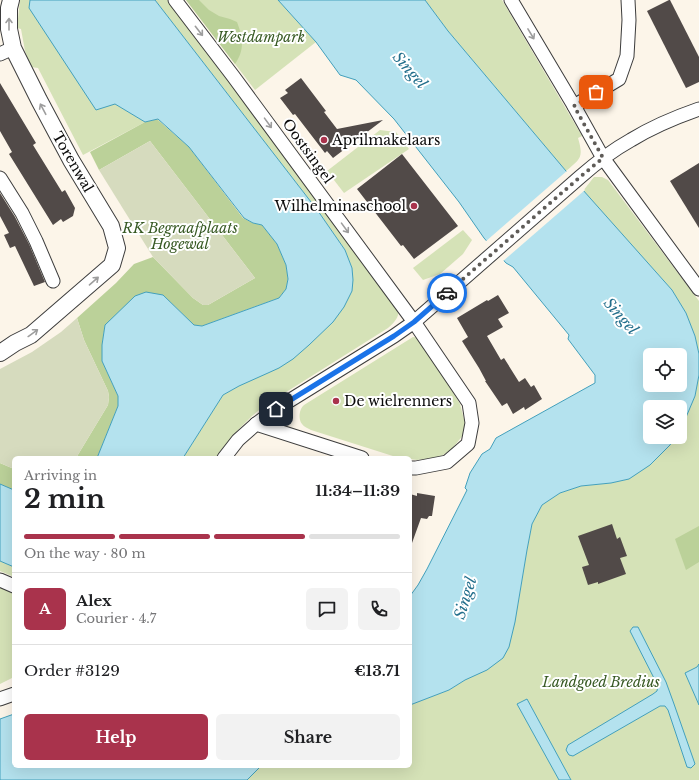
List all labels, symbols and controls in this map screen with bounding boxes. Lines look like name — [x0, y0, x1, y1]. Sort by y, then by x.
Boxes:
one-way arrow — [5, 18, 13, 31]
one-way arrow — [194, 25, 203, 36]
park label: Westdampark — [217, 28, 305, 46]
one-way arrow — [527, 28, 535, 39]
water label: Singel — [389, 48, 431, 93]
pin — [579, 75, 613, 109]
icon: bag — [585, 81, 607, 103]
one-way arrow — [39, 103, 47, 115]
street label: Oostsingel — [278, 115, 338, 187]
one-way arrow — [264, 117, 272, 128]
street label: Torenwal — [48, 129, 98, 196]
place label: Aprilmakelaars — [331, 131, 440, 149]
marker: Aprilmakelaars — [319, 135, 329, 145]
place label: Wilhelminaschool — [274, 197, 406, 215]
marker: Wilhelminaschool — [409, 201, 419, 211]
park label: RK Begraafplaats Hogewal — [121, 219, 238, 253]
one-way arrow — [341, 222, 349, 233]
courier — [427, 273, 467, 313]
one-way arrow — [89, 276, 99, 286]
icon: car — [436, 282, 458, 304]
water label: Singel — [600, 294, 642, 339]
one-way arrow — [27, 329, 38, 337]
map controls — [643, 348, 687, 444]
button: locate — [643, 348, 687, 392]
pin — [259, 392, 293, 426]
place label: De wielrenners — [344, 392, 452, 410]
marker: De wielrenners — [331, 396, 341, 406]
icon: home — [265, 398, 287, 420]
button: layers — [643, 400, 687, 444]
text: Arriving in — [24, 467, 97, 484]
text: 11:34–11:39 — [315, 481, 400, 500]
text: 2 min — [24, 483, 105, 515]
text: On the way · 80 m — [24, 545, 145, 562]
water label: Singel — [450, 574, 480, 621]
button: chat — [306, 588, 348, 630]
button: phone — [358, 588, 400, 630]
text: Alex — [76, 591, 112, 610]
text: A — [39, 599, 51, 618]
text: Courier · 4.7 — [76, 610, 156, 627]
text: Order #3129 — [24, 661, 120, 680]
text: €13.71 — [354, 661, 400, 680]
park label: Landgoed Bredius — [541, 673, 660, 691]
button: Help — [24, 714, 208, 760]
button: Share — [216, 714, 400, 760]

